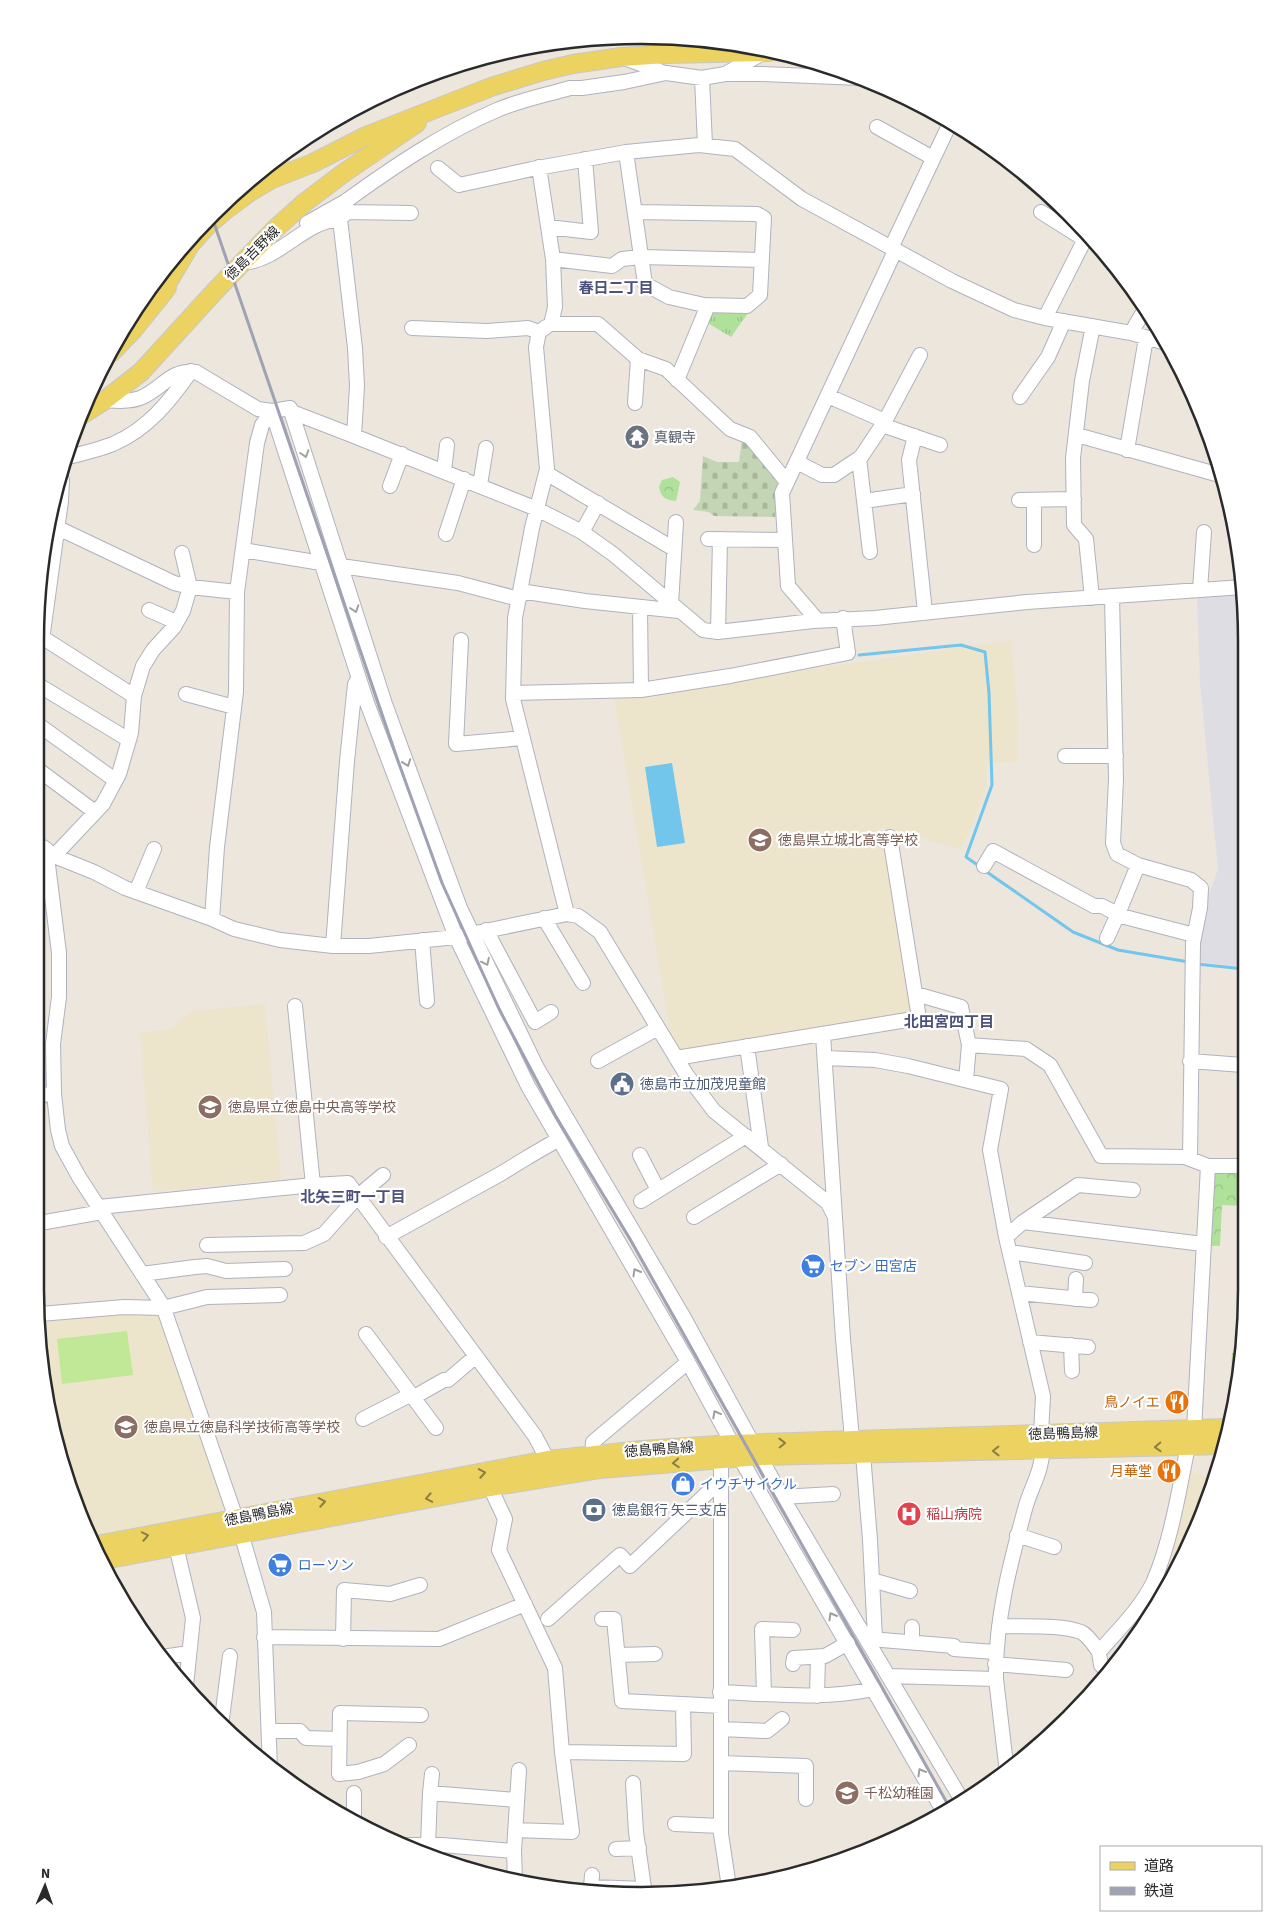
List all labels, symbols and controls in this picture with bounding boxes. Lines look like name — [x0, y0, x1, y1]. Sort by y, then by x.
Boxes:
street label: 徳島吉野線 — [221, 222, 285, 286]
district label: 春日二丁目 — [578, 278, 654, 299]
temple icon: 真観寺 — [624, 424, 650, 450]
place label: 真観寺 — [654, 428, 696, 448]
one-way arrow — [300, 449, 310, 458]
one-way arrow — [349, 604, 359, 612]
one-way arrow — [401, 758, 411, 767]
school or university icon: 徳島県立城北高等学校 — [747, 827, 773, 853]
place label: 徳島県立城北高等学校 — [778, 831, 918, 851]
one-way arrow — [480, 957, 491, 966]
district label: 北田宮四丁目 — [904, 1012, 994, 1033]
public building icon: 徳島市立加茂児童館 — [609, 1071, 635, 1097]
place label: 徳島市立加茂児童館 — [640, 1075, 766, 1095]
school or university icon: 徳島県立徳島中央高等学校 — [197, 1094, 223, 1120]
place label: 徳島県立徳島中央高等学校 — [228, 1098, 396, 1118]
district label: 北矢三町一丁目 — [300, 1187, 406, 1208]
supermarket icon: セブン 田宮店 — [800, 1253, 826, 1279]
place label: セブン 田宮店 — [830, 1257, 917, 1277]
one-way arrow — [633, 1269, 643, 1278]
restaurant icon: 鳥ノイエ — [1164, 1389, 1190, 1415]
place label: 鳥ノイエ — [1104, 1393, 1160, 1413]
one-way arrow — [712, 1410, 722, 1419]
school or university icon: 徳島県立徳島科学技術高等学校 — [113, 1414, 139, 1440]
place label: 徳島県立徳島科学技術高等学校 — [144, 1418, 340, 1438]
street label: 徳島鴨島線 — [1028, 1423, 1098, 1445]
street label: 徳島鴨島線 — [623, 1438, 695, 1462]
one-way arrow — [778, 1438, 786, 1448]
one-way arrow — [1154, 1442, 1162, 1452]
one-way arrow — [991, 1446, 999, 1456]
one-way arrow — [672, 1458, 680, 1469]
restaurant icon: 月華堂 — [1156, 1458, 1182, 1484]
place label: 月華堂 — [1110, 1462, 1152, 1482]
one-way arrow — [477, 1468, 486, 1478]
shop icon: イウチサイクル — [670, 1471, 696, 1497]
place label: イウチサイクル — [700, 1475, 797, 1495]
one-way arrow — [424, 1493, 433, 1503]
bank icon: 徳島銀行 矢三支店 — [581, 1497, 607, 1523]
street label: 徳島鴨島線 — [223, 1498, 295, 1531]
one-way arrow — [317, 1498, 326, 1508]
place label: 徳島銀行 矢三支店 — [612, 1501, 727, 1521]
hospital icon: 稲山病院 — [896, 1501, 922, 1527]
place label: 稲山病院 — [926, 1505, 982, 1525]
one-way arrow — [140, 1531, 149, 1542]
supermarket icon: ローソン — [267, 1552, 293, 1578]
place label: ローソン — [298, 1556, 354, 1576]
one-way arrow — [828, 1612, 838, 1621]
one-way arrow — [917, 1768, 927, 1777]
school or university icon: 千松幼稚園 — [834, 1780, 860, 1806]
place label: 千松幼稚園 — [864, 1784, 934, 1804]
legend — [1100, 1846, 1262, 1911]
text: 道路 — [1144, 1856, 1174, 1877]
north arrow — [20, 1861, 70, 1911]
text: N — [40, 1864, 50, 1884]
text: 鉄道 — [1144, 1881, 1174, 1902]

